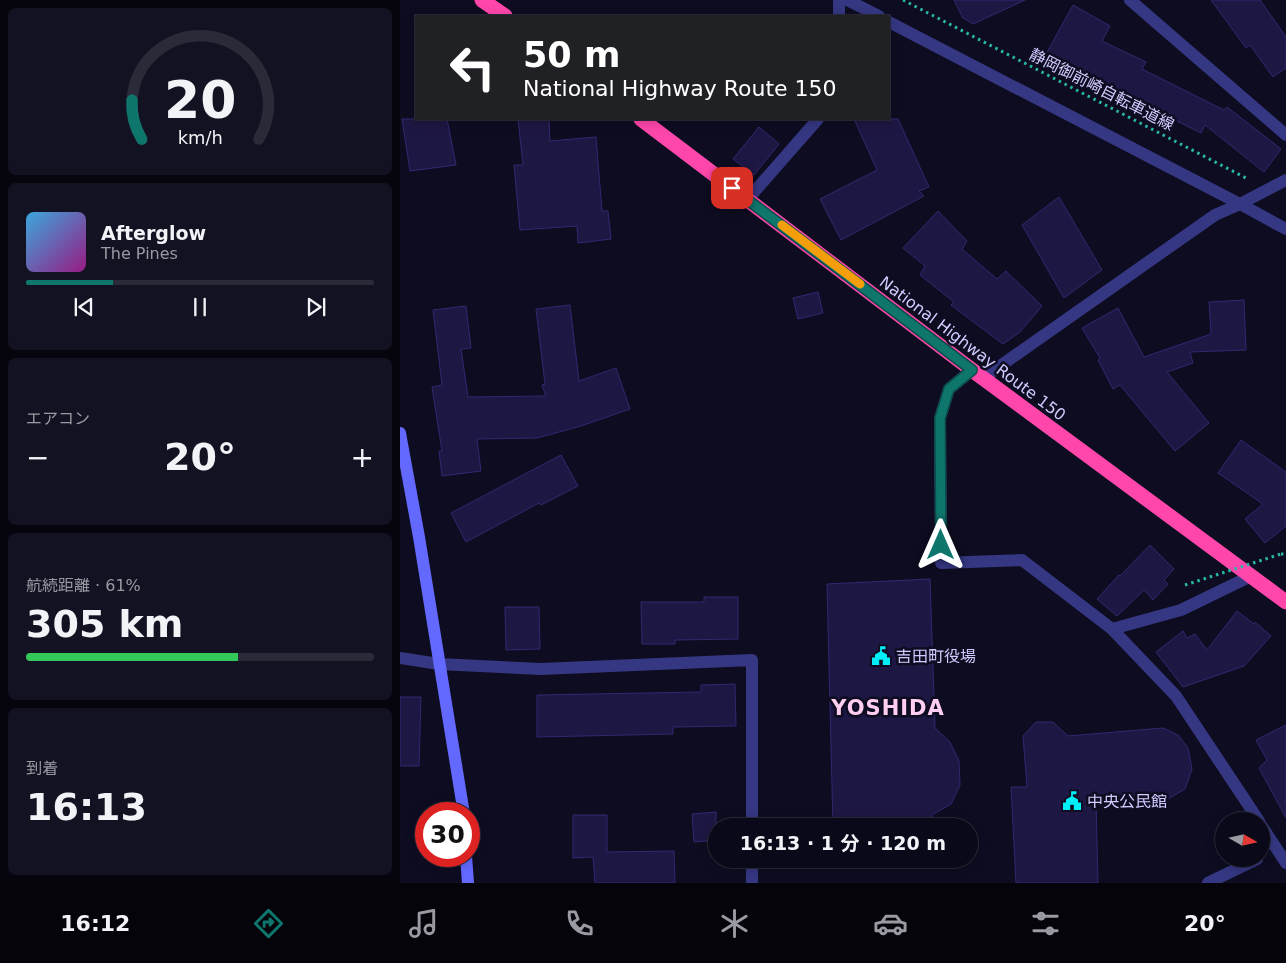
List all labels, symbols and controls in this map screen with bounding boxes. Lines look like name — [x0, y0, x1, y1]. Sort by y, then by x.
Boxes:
icon: left — [440, 35, 505, 100]
text: 50 m — [523, 35, 620, 75]
street label: 静岡御前崎自転車道線 — [1026, 45, 1177, 134]
text: 20 — [164, 70, 236, 130]
text: National Highway Route 150 — [523, 76, 837, 101]
text: km/h — [177, 127, 223, 148]
pin — [711, 167, 753, 209]
icon: arrive — [718, 174, 746, 202]
text: Afterglow — [101, 222, 206, 244]
text: The Pines — [101, 244, 178, 263]
street label: National Highway Route 150 — [876, 272, 1069, 425]
icon: previous — [70, 293, 98, 321]
icon: pause — [186, 293, 214, 321]
icon: next — [302, 293, 330, 321]
text: エアコン — [26, 409, 90, 428]
text: 20° — [164, 435, 236, 479]
text: − — [26, 441, 49, 474]
text: + — [351, 441, 374, 474]
position arrow — [914, 518, 966, 570]
text: 航続距離 · 61% — [26, 576, 141, 595]
text: 305 km — [26, 602, 183, 646]
public building icon: 吉田町役場 — [870, 645, 892, 667]
place label: 吉田町役場 — [896, 647, 976, 666]
district label: YOSHIDA — [830, 696, 945, 720]
text: 到着 — [26, 759, 58, 778]
text: 16:13 — [26, 785, 147, 829]
public building icon: 中央公民館 — [1061, 790, 1083, 812]
place label: 中央公民館 — [1087, 792, 1167, 811]
speed limit sign: 30 — [415, 802, 480, 867]
north arrow — [1215, 812, 1270, 868]
map controls — [1215, 812, 1270, 867]
text: 16:13 · 1 分 · 120 m — [740, 832, 946, 854]
icon: directions — [251, 906, 286, 941]
icon: music — [406, 906, 441, 941]
icon: phone — [562, 906, 597, 941]
icon: climate — [717, 906, 752, 941]
icon: car — [873, 906, 908, 941]
icon: filters — [1028, 906, 1063, 941]
text: 16:12 — [60, 911, 130, 936]
text: 20° — [1184, 911, 1226, 936]

